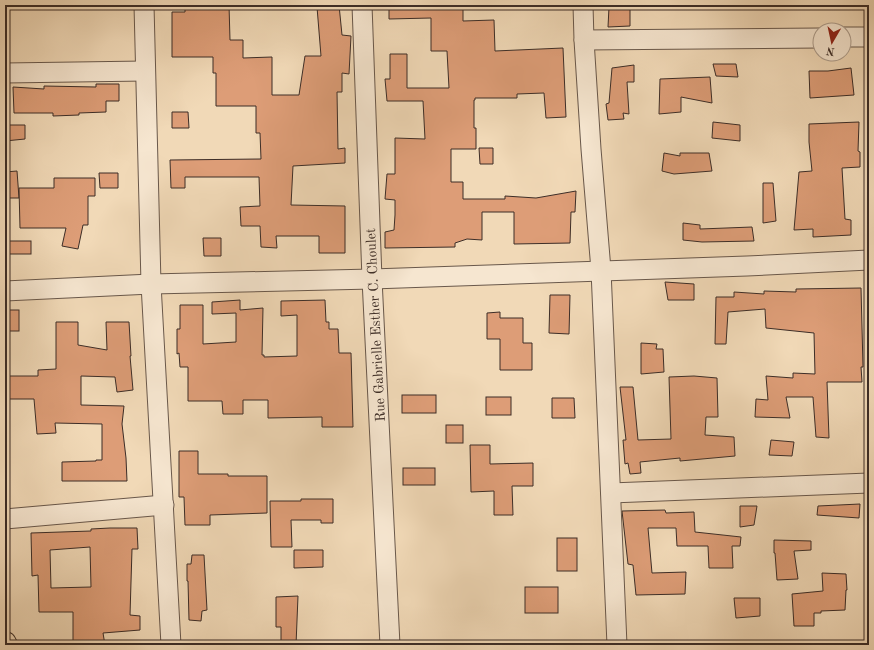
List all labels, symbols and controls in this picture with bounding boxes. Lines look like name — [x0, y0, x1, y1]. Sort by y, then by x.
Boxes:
north arrow — [812, 22, 852, 62]
text: N — [825, 44, 836, 56]
street label: Rue Gabrielle Esther C. Choulet — [364, 228, 388, 422]

